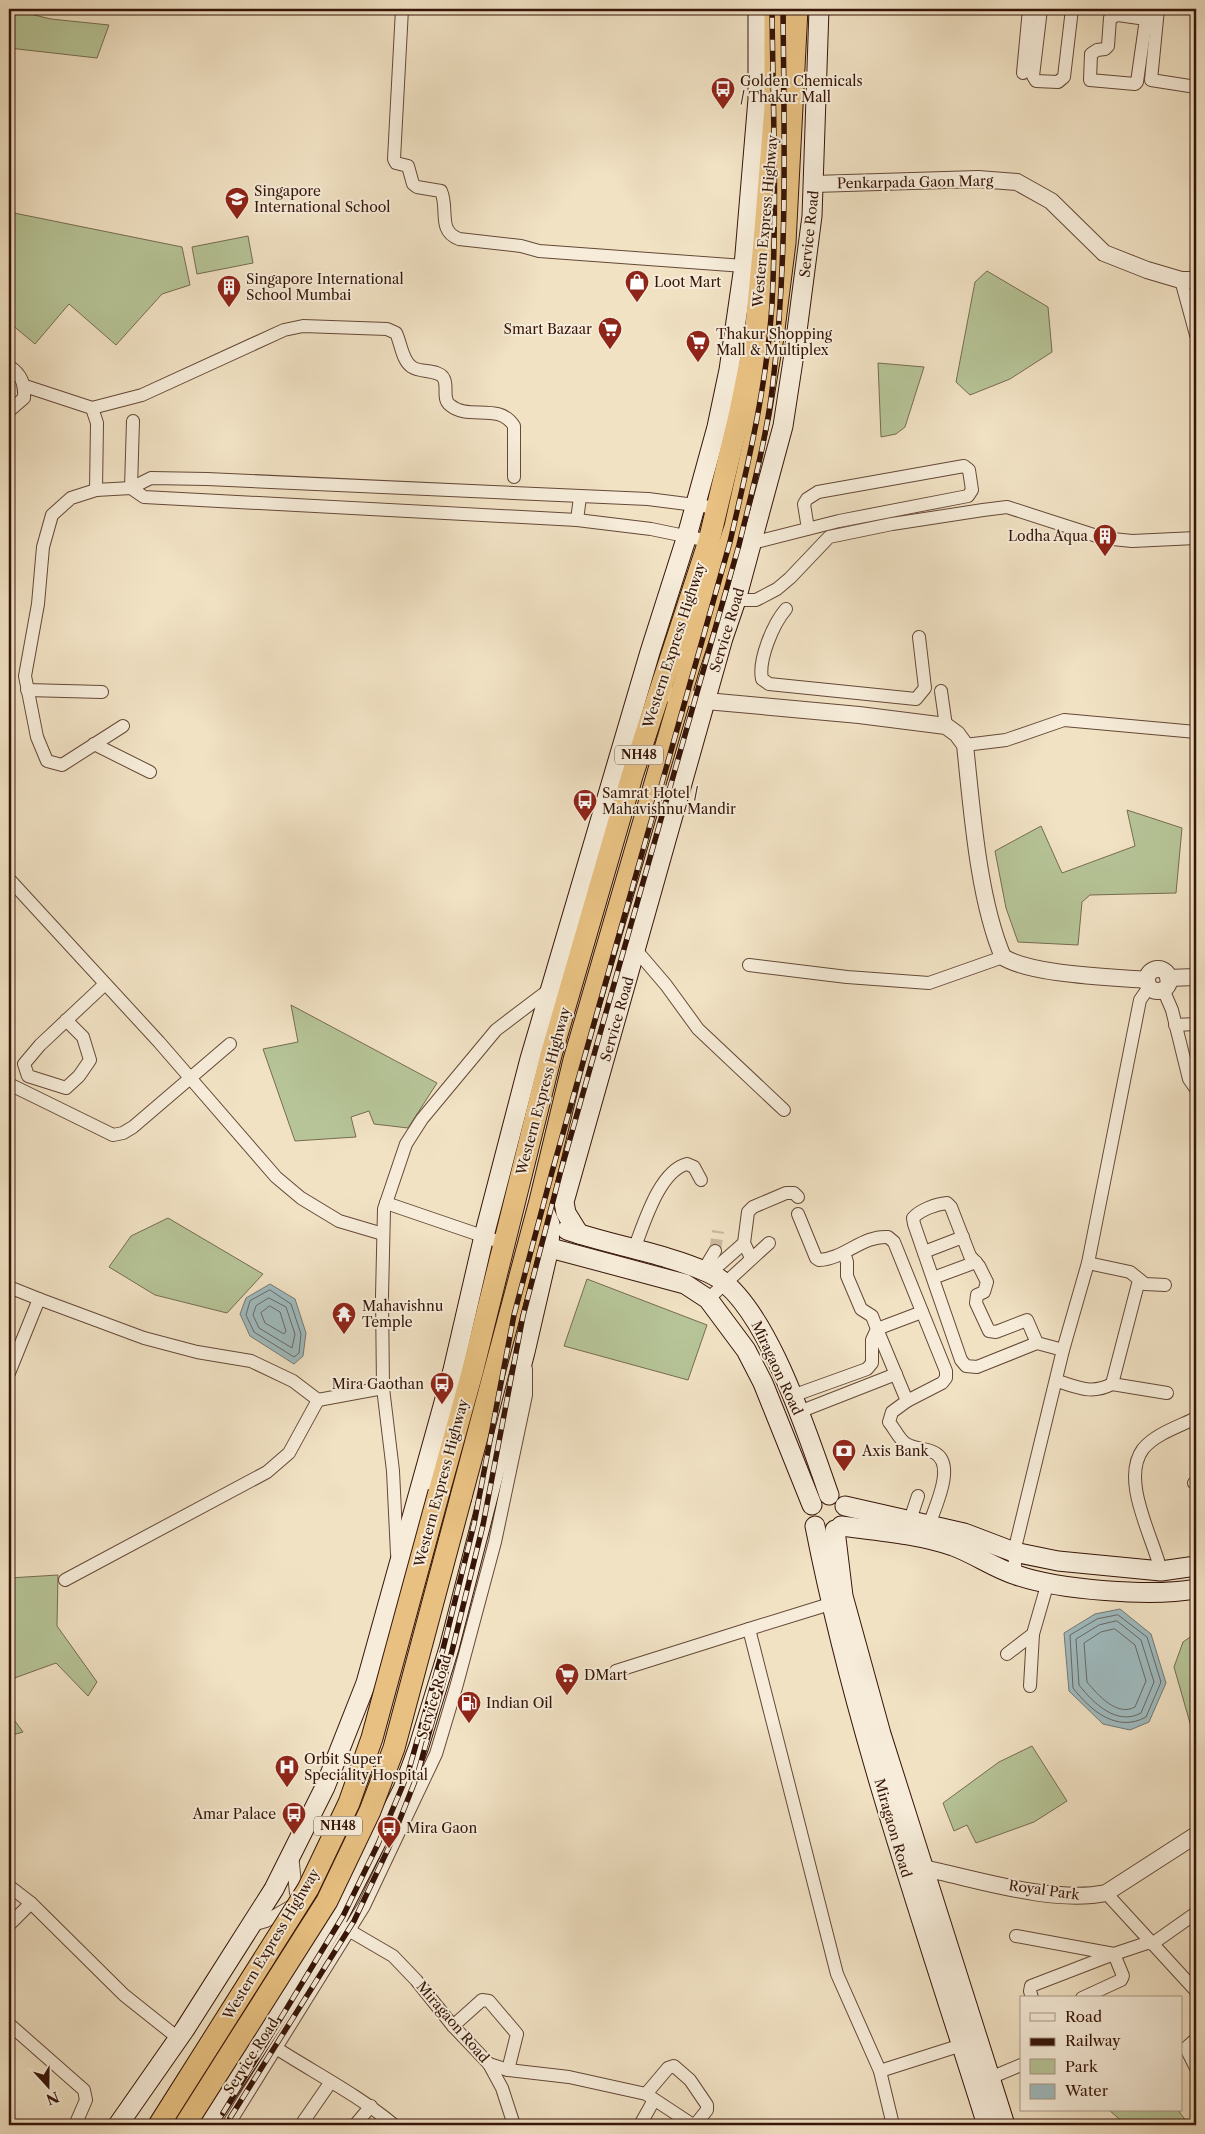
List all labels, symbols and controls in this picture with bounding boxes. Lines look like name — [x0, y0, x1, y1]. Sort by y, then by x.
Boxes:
place label: Golden Chemicals / Thakur Mall — [740, 72, 863, 106]
bus stop icon: Golden Chemicals / Thakur Mall — [710, 76, 736, 110]
street label: Western Express Highway — [748, 134, 782, 309]
street label: Penkarpada Gaon Marg — [837, 172, 994, 192]
place label: Singapore International School — [254, 182, 391, 216]
school or university icon: Singapore International School — [224, 186, 250, 220]
street label: Service Road — [795, 189, 823, 278]
shop icon: Loot Mart — [624, 269, 650, 303]
place label: Singapore International School Mumbai — [246, 270, 404, 304]
place label: Loot Mart — [654, 273, 721, 291]
building icon: Singapore International School Mumbai — [216, 274, 242, 308]
supermarket icon: Smart Bazaar — [597, 316, 623, 350]
place label: Smart Bazaar — [504, 320, 592, 338]
place label: Thakur Shopping Mall & Multiplex — [716, 325, 833, 359]
supermarket icon: Thakur Shopping Mall & Multiplex — [685, 329, 711, 363]
building icon: Lodha Aqua — [1092, 523, 1118, 557]
place label: Lodha Aqua — [1008, 527, 1089, 545]
street label: Western Express Highway — [638, 560, 709, 731]
street label: Service Road — [706, 585, 749, 674]
road number: NH48 — [615, 746, 663, 764]
place label: Samrat Hotel / Mahavishnu Mandir — [602, 784, 736, 818]
bus stop icon: Samrat Hotel / Mahavishnu Mandir — [572, 788, 598, 822]
street label: Service Road — [596, 974, 638, 1064]
street label: Western Express Highway — [512, 1005, 574, 1178]
place label: Mahavishnu Temple — [362, 1297, 444, 1331]
temple icon: Mahavishnu Temple — [331, 1301, 357, 1335]
street label: Miragaon Road — [747, 1318, 807, 1418]
bus stop icon: Mira Gaothan — [429, 1371, 455, 1405]
place label: Mira Gaothan — [332, 1375, 424, 1393]
street label: Western Express Highway — [410, 1397, 472, 1570]
bank icon: Axis Bank — [831, 1438, 857, 1472]
place label: Axis Bank — [861, 1442, 930, 1460]
street label: Service Road — [413, 1652, 456, 1741]
supermarket icon: DMart — [554, 1662, 580, 1696]
place label: DMart — [584, 1666, 627, 1684]
fuel station icon: Indian Oil — [456, 1690, 482, 1724]
place label: Indian Oil — [486, 1694, 553, 1712]
place label: Orbit Super Speciality Hospital — [304, 1750, 428, 1784]
hospital icon: Orbit Super Speciality Hospital — [274, 1754, 300, 1788]
street label: Miragaon Road — [870, 1776, 916, 1880]
bus stop icon: Amar Palace — [281, 1801, 307, 1835]
place label: Amar Palace — [192, 1805, 276, 1823]
bus stop icon: Mira Gaon — [376, 1815, 402, 1849]
road number: NH48 — [314, 1816, 362, 1835]
place label: Mira Gaon — [406, 1819, 477, 1837]
street label: Western Express Highway — [218, 1865, 323, 2024]
street label: Royal Park — [1007, 1876, 1082, 1904]
street label: Miragaon Road — [413, 1978, 494, 2067]
legend — [1020, 1996, 1182, 2112]
text: Road — [1065, 2007, 1102, 2026]
street label: Service Road — [220, 2014, 283, 2098]
text: Railway — [1065, 2031, 1121, 2050]
text: Park — [1065, 2057, 1099, 2076]
north arrow — [22, 2062, 72, 2112]
text: Water — [1064, 2081, 1109, 2100]
text: N — [44, 2088, 62, 2109]

